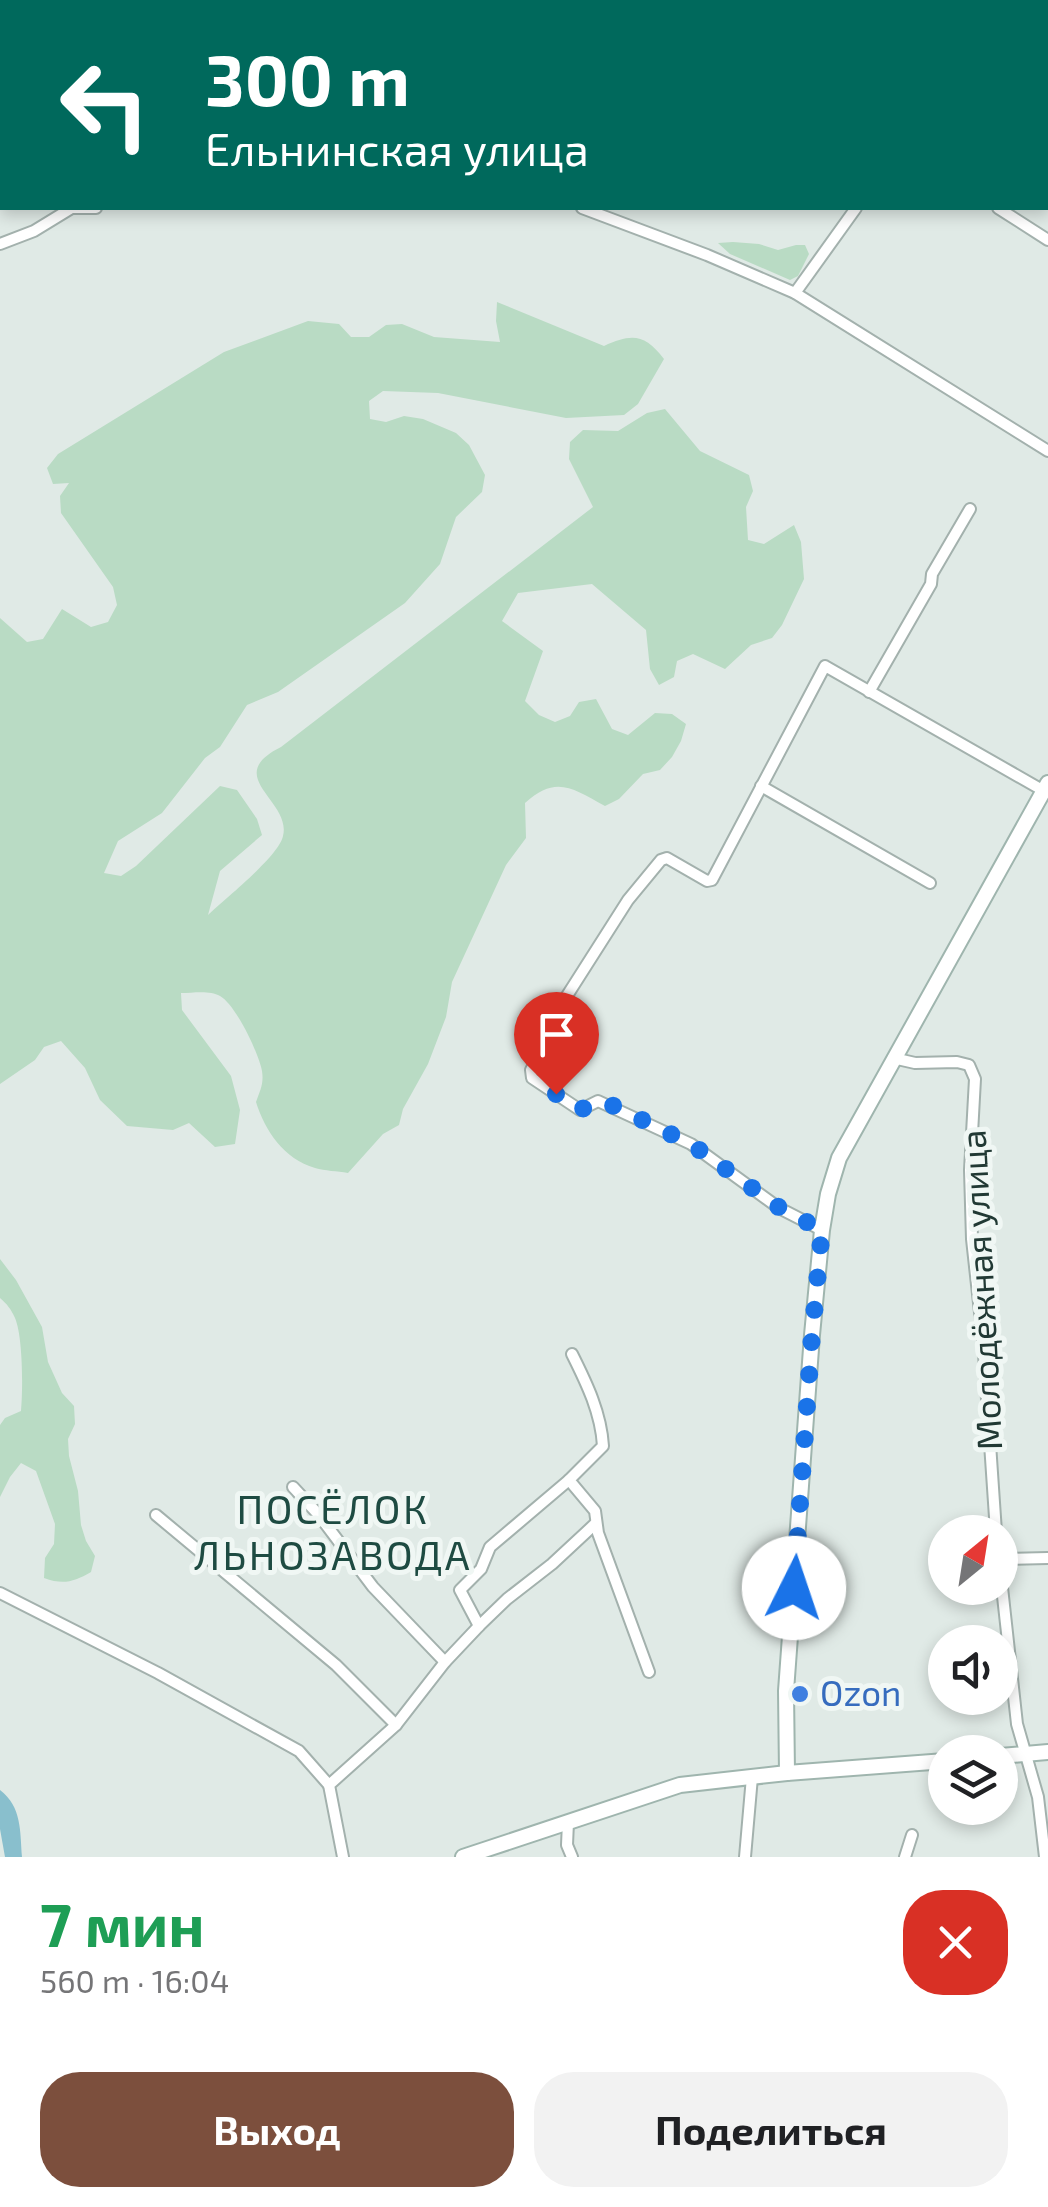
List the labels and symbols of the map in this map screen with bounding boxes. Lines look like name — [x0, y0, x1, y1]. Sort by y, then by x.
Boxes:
pin — [514, 992, 599, 1095]
street label: Молодёжная улица — [951, 1129, 1010, 1451]
district label: ПОСЁЛОК ЛЬНОЗАВОДА — [194, 1484, 472, 1578]
north arrow — [928, 1515, 1018, 1605]
position arrow — [742, 1536, 846, 1640]
place label: Ozon — [820, 1671, 901, 1713]
marker: Ozon — [789, 1683, 811, 1705]

